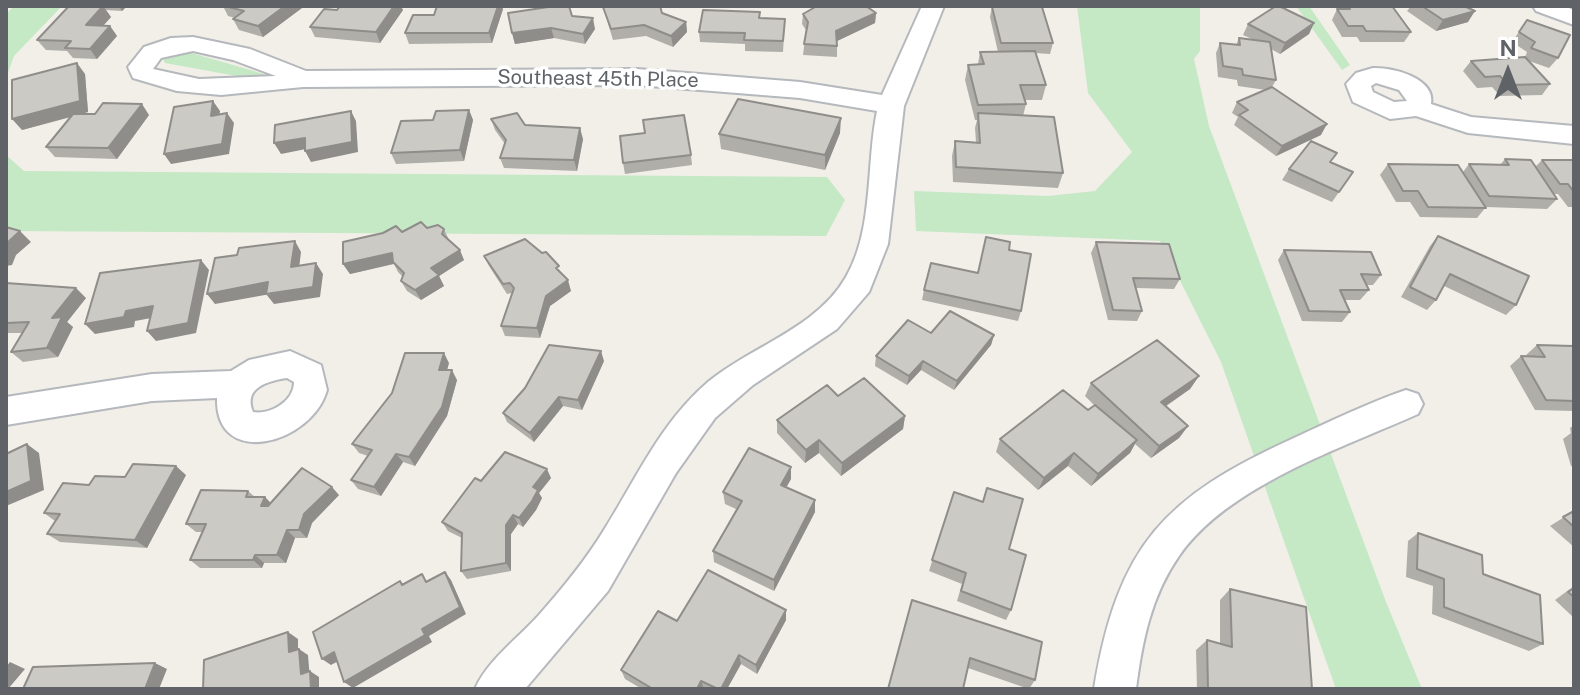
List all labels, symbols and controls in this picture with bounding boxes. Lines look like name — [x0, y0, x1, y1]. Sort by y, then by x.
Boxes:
north arrow — [1468, 32, 1548, 112]
text: N — [1499, 35, 1517, 61]
street label: Southeast 45th Place — [497, 65, 699, 93]

